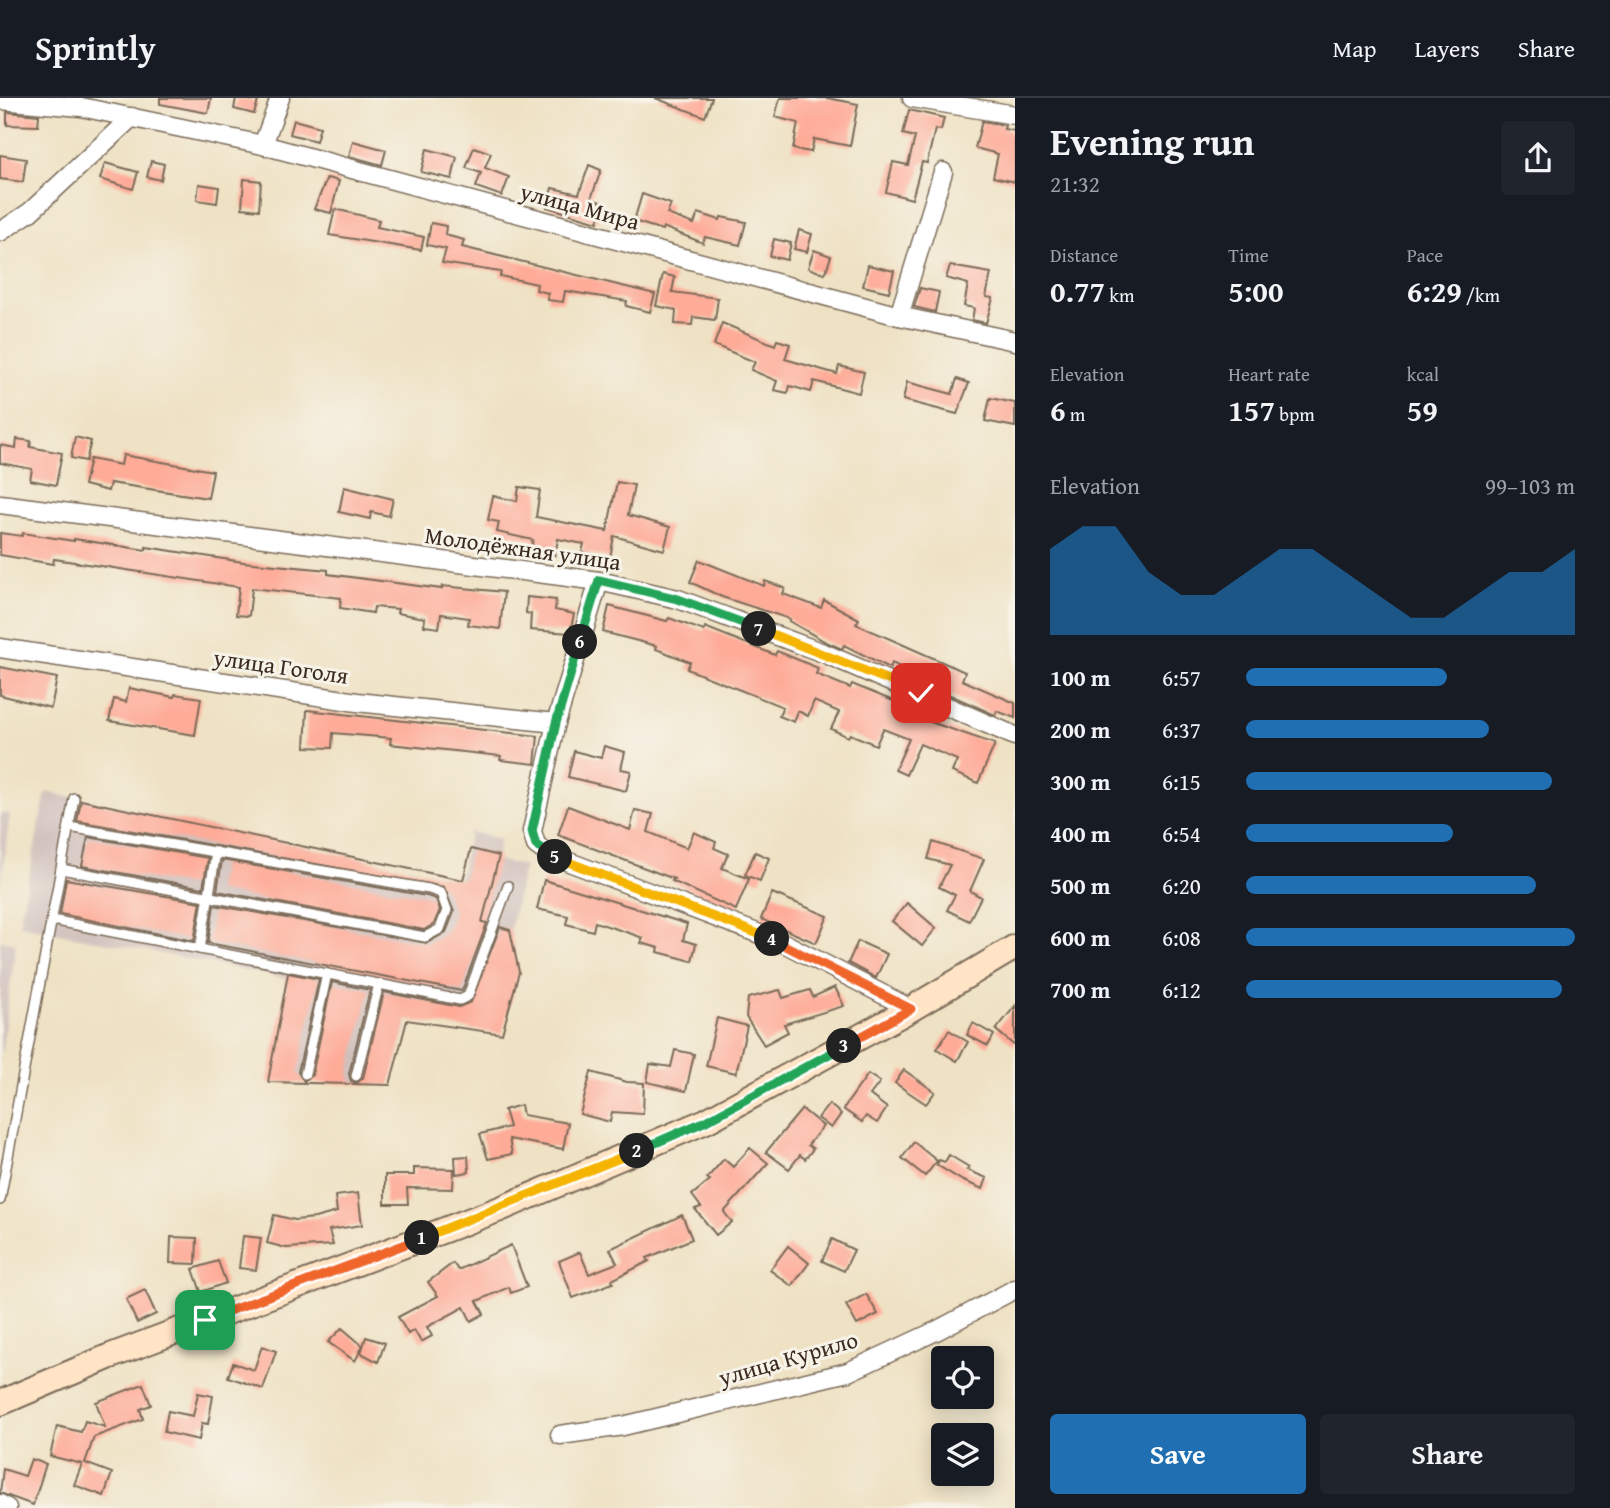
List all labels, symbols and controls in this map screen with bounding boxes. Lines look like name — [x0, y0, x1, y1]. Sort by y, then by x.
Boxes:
text: Sprintly — [35, 24, 156, 72]
text: Map — [1333, 31, 1376, 66]
text: Layers — [1414, 31, 1480, 66]
text: Share — [1518, 31, 1575, 66]
text: Evening run — [1050, 113, 1254, 169]
button: share — [1501, 121, 1575, 195]
text: 21:32 — [1050, 167, 1100, 200]
street label: улица Мира — [516, 174, 643, 238]
text: Distance — [1050, 241, 1118, 269]
text: Time — [1228, 241, 1269, 269]
text: Pace — [1407, 241, 1443, 269]
text: 0.77 — [1050, 269, 1105, 313]
text: 5:00 — [1228, 269, 1283, 313]
text: 6:29 — [1407, 269, 1462, 313]
text: km — [1105, 281, 1134, 309]
text: /km — [1462, 281, 1500, 309]
text: Elevation — [1050, 360, 1124, 388]
text: Heart rate — [1228, 360, 1310, 388]
text: kcal — [1407, 360, 1439, 388]
text: 6 — [1050, 388, 1066, 432]
text: 157 — [1228, 388, 1275, 432]
text: 59 — [1407, 388, 1438, 432]
text: m — [1066, 400, 1085, 428]
text: bpm — [1275, 400, 1315, 428]
text: Elevation — [1050, 469, 1140, 502]
text: 99–103 m — [1485, 469, 1575, 502]
street label: Молодёжная улица — [423, 518, 623, 578]
pin: 7 — [742, 612, 776, 646]
text: 7 — [754, 614, 763, 642]
pin: 6 — [562, 624, 598, 660]
text: 6 — [575, 627, 584, 655]
street label: улица Гоголя — [210, 640, 351, 692]
text: 100 m — [1050, 661, 1111, 694]
text: 6:57 — [1162, 661, 1201, 694]
pin — [891, 663, 951, 723]
icon: check — [902, 674, 940, 712]
text: 200 m — [1050, 713, 1111, 746]
text: 6:37 — [1162, 713, 1201, 746]
text: 300 m — [1050, 765, 1111, 798]
text: 6:15 — [1162, 765, 1201, 798]
text: 400 m — [1050, 817, 1111, 850]
text: 6:54 — [1162, 817, 1201, 850]
pin: 5 — [538, 840, 572, 874]
text: 5 — [550, 842, 559, 870]
text: 500 m — [1050, 869, 1111, 902]
text: 6:20 — [1162, 869, 1201, 902]
text: 600 m — [1050, 921, 1111, 954]
text: 6:08 — [1162, 921, 1201, 954]
pin: 4 — [754, 922, 790, 956]
text: 4 — [767, 924, 776, 952]
text: 700 m — [1050, 973, 1111, 1006]
text: 6:12 — [1162, 973, 1201, 1006]
pin: 3 — [826, 1028, 862, 1063]
text: 3 — [839, 1031, 848, 1059]
pin: 2 — [620, 1134, 654, 1168]
text: 2 — [632, 1136, 641, 1164]
pin: 1 — [404, 1220, 440, 1256]
text: 1 — [417, 1223, 426, 1251]
pin — [175, 1290, 235, 1350]
icon: arrive — [186, 1301, 224, 1339]
street label: улица Курило — [714, 1322, 862, 1394]
map controls — [931, 1346, 994, 1486]
button: locate — [931, 1346, 994, 1409]
button: Save — [1050, 1414, 1306, 1494]
button: Share — [1320, 1414, 1575, 1494]
button: layers — [931, 1423, 994, 1486]

